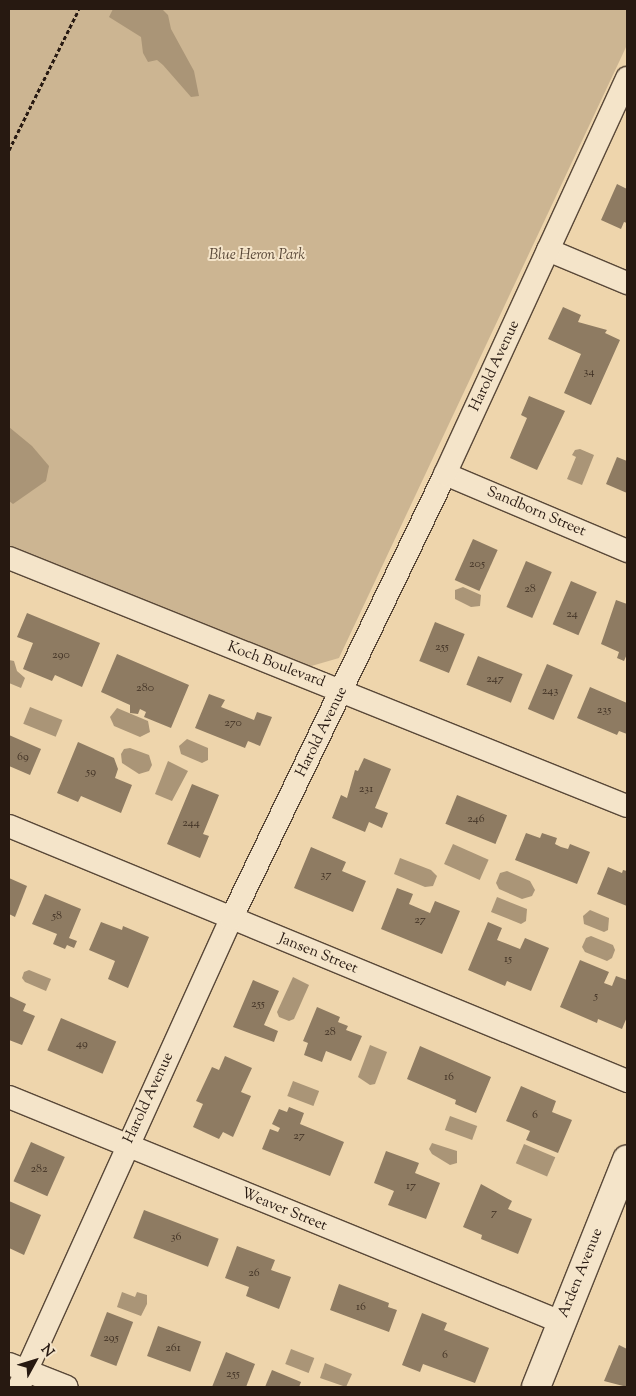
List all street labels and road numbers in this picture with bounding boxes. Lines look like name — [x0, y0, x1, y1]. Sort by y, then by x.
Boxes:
street label: Harold Avenue — [466, 318, 524, 414]
street label: Sandborn Street — [484, 483, 588, 541]
street label: Koch Boulevard — [225, 638, 327, 692]
street label: Harold Avenue — [292, 684, 352, 780]
street label: Jansen Street — [276, 930, 360, 978]
street label: Harold Avenue — [120, 1050, 178, 1146]
street label: Weaver Street — [239, 1185, 329, 1235]
street label: Arden Avenue — [555, 1226, 607, 1320]

